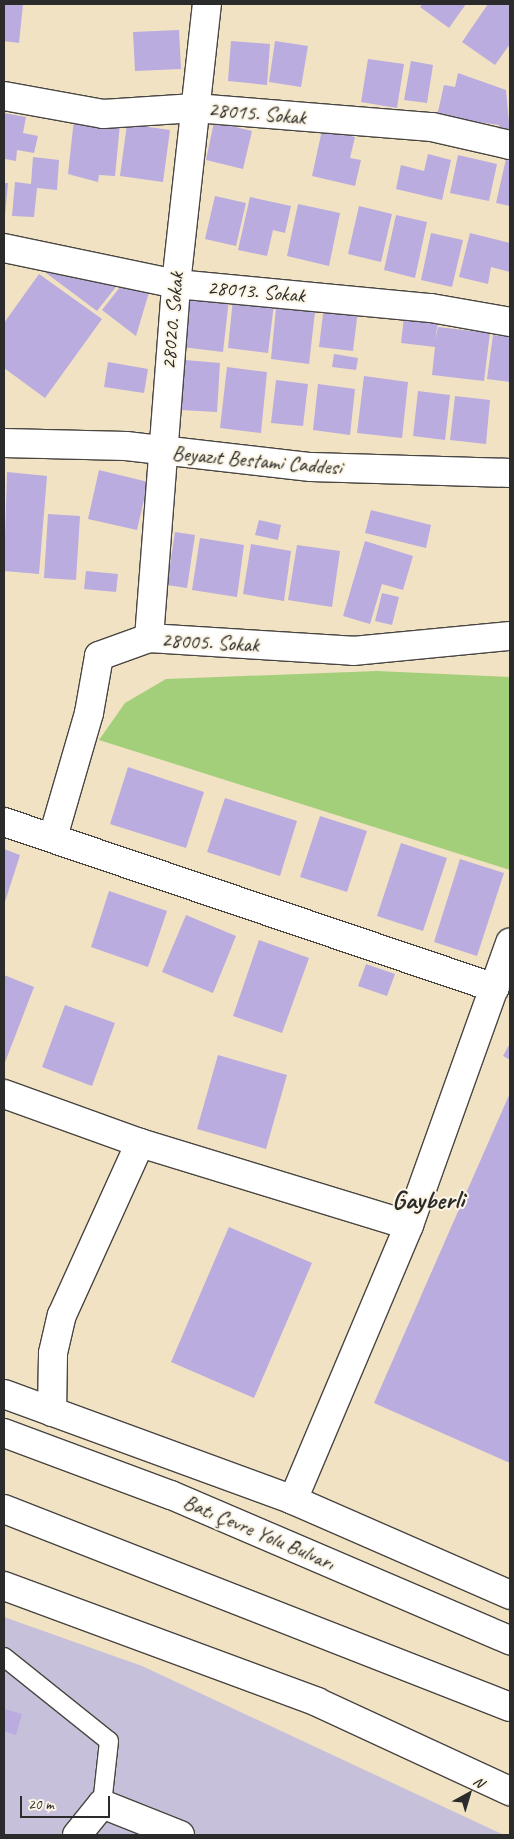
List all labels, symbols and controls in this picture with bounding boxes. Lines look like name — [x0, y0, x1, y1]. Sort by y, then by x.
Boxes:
street label: 28015. Sokak — [207, 96, 307, 130]
street label: 28020. Sokak — [155, 271, 189, 371]
street label: 28013. Sokak — [206, 274, 306, 308]
street label: Beyazıt Bestami Caddesi — [171, 440, 343, 480]
street label: 28005. Sokak — [161, 627, 259, 657]
district label: Gayberli — [392, 1184, 464, 1216]
street label: Batı Çevre Yolu Bulvarı — [180, 1489, 338, 1575]
north arrow — [444, 1769, 494, 1819]
text: N — [470, 1773, 487, 1791]
scale bar — [22, 1786, 112, 1818]
text: 20 m — [28, 1795, 54, 1814]

